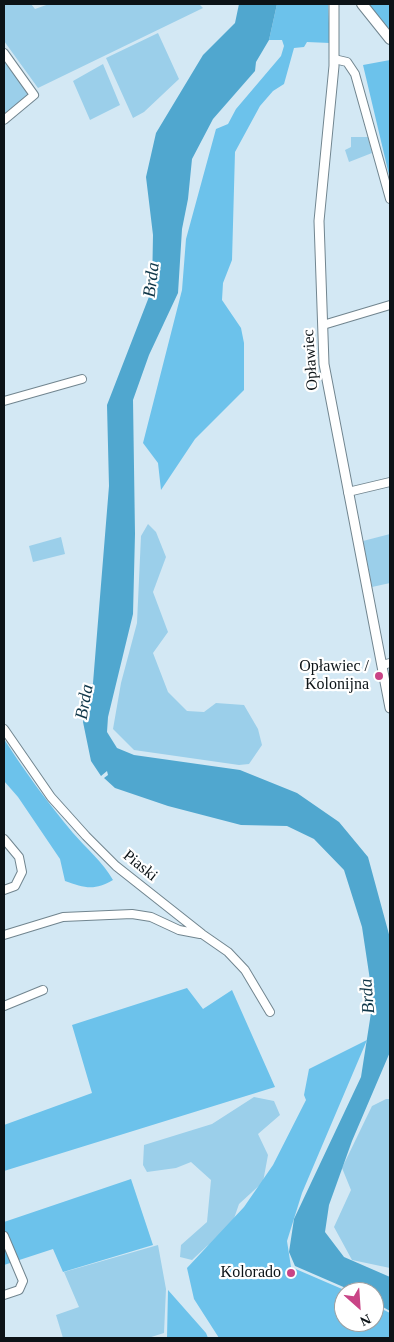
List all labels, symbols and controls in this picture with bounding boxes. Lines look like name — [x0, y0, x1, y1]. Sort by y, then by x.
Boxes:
water label: Brda — [139, 261, 165, 299]
street label: Opławiec — [299, 329, 323, 391]
place label: Opławiec / Kolonijna — [299, 657, 369, 695]
marker: Opławiec / Kolonijna — [373, 670, 385, 682]
water label: Brda — [71, 683, 99, 721]
street label: Piaski — [119, 846, 161, 886]
water label: Brda — [356, 977, 380, 1015]
place label: Kolorado — [221, 1263, 281, 1283]
marker: Kolorado — [285, 1267, 297, 1279]
north arrow — [334, 1282, 384, 1332]
text: N — [358, 1311, 373, 1329]

